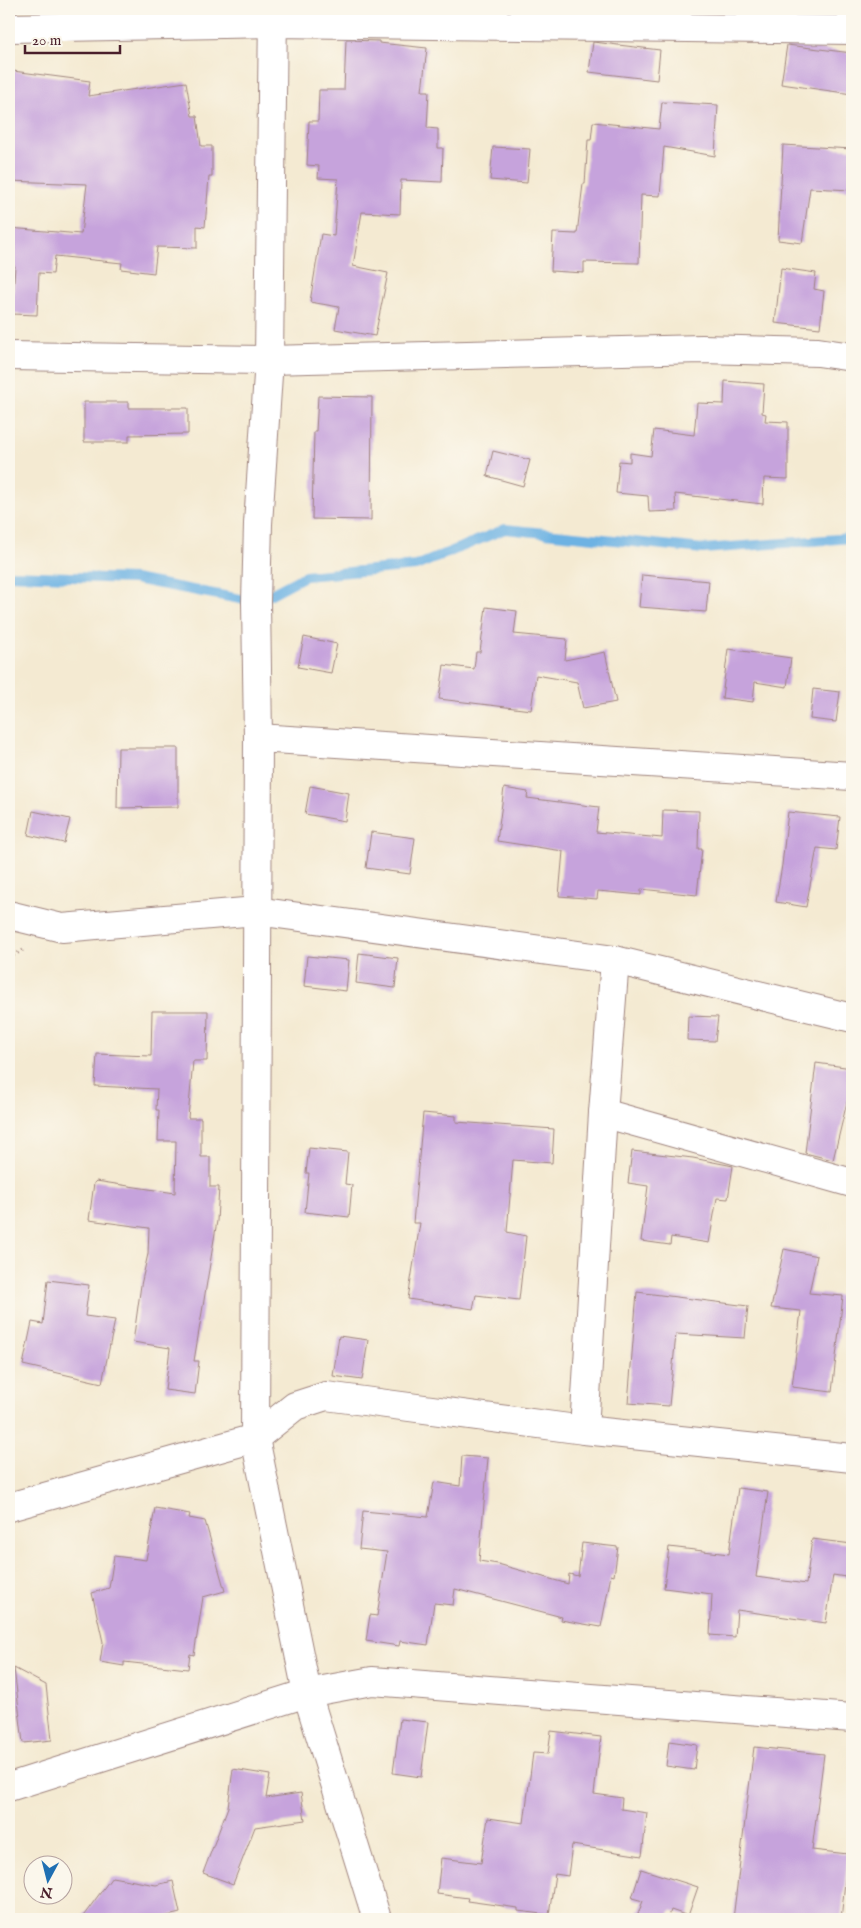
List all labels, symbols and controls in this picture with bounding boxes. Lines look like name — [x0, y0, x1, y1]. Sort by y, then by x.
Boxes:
scale bar — [25, 22, 120, 54]
text: 20 m — [32, 31, 62, 50]
north arrow — [22, 1856, 72, 1906]
text: N — [39, 1882, 55, 1902]

